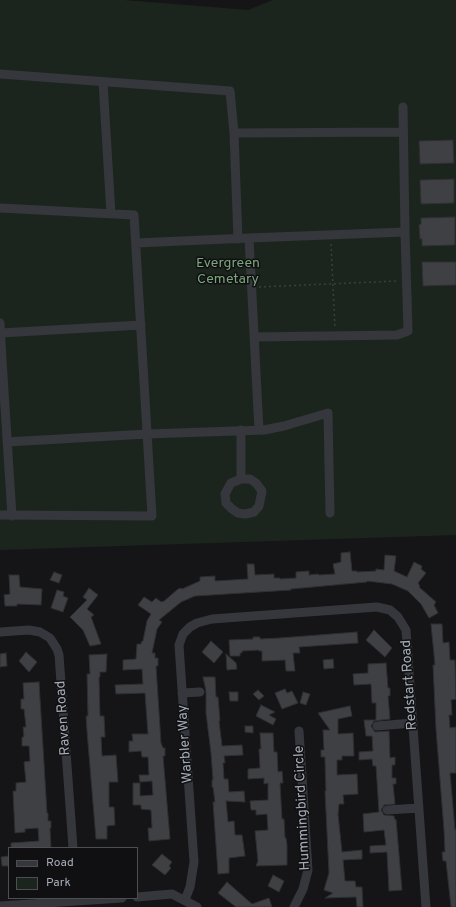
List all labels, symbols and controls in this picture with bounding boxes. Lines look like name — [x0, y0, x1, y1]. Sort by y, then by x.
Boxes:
park label: Evergreen Cemetary — [196, 256, 260, 288]
street label: Redstart Road — [398, 639, 422, 731]
street label: Raven Road — [53, 680, 75, 756]
street label: Warbler Way — [175, 704, 197, 784]
street label: Hummingbird Circle — [291, 745, 315, 871]
legend — [8, 847, 138, 899]
text: Road — [46, 855, 74, 871]
text: Park — [46, 875, 71, 891]

